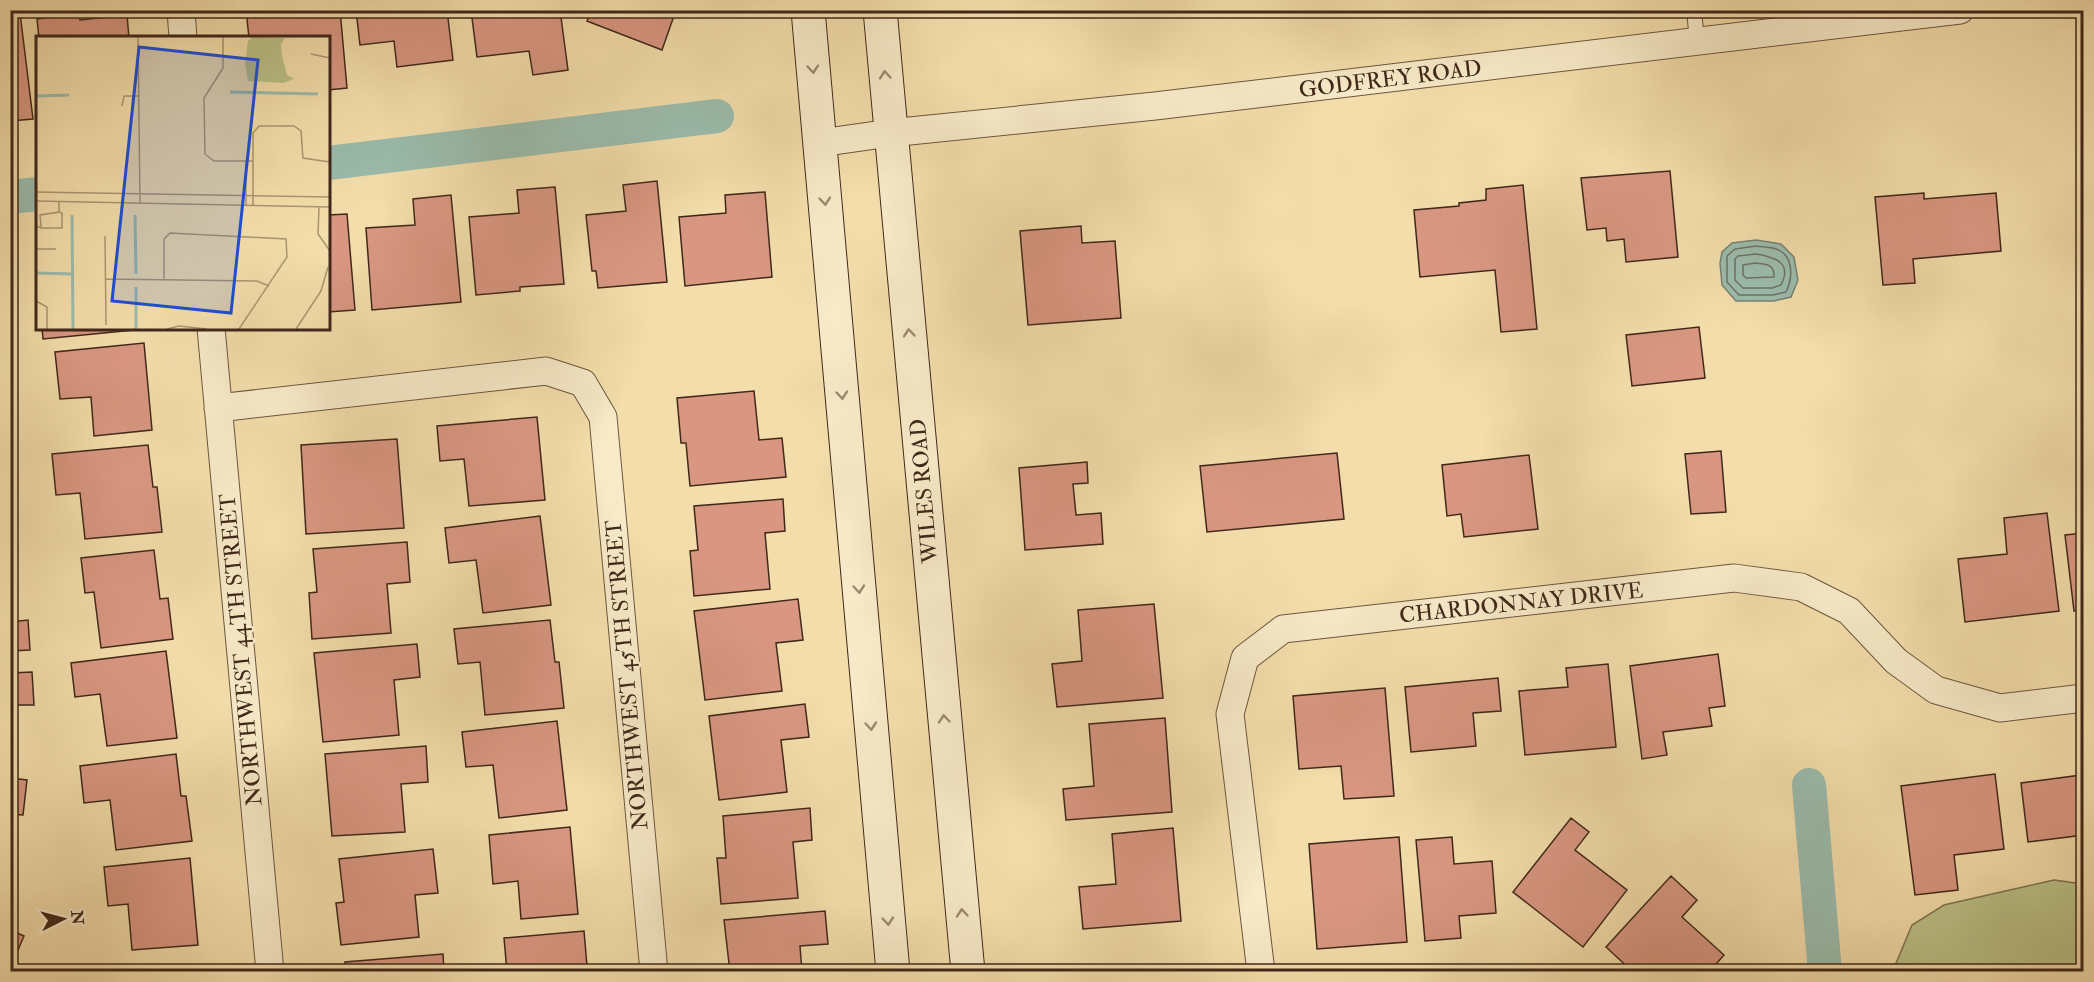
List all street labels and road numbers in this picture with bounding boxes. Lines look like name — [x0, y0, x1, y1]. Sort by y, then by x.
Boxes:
street label: GODFREY ROAD — [1297, 54, 1483, 104]
street label: WILES ROAD — [904, 418, 944, 565]
street label: NORTHWEST 44TH STREET — [213, 492, 269, 807]
street label: NORTHWEST 45TH STREET — [599, 518, 654, 831]
street label: CHARDONNAY DRIVE — [1398, 576, 1645, 630]

